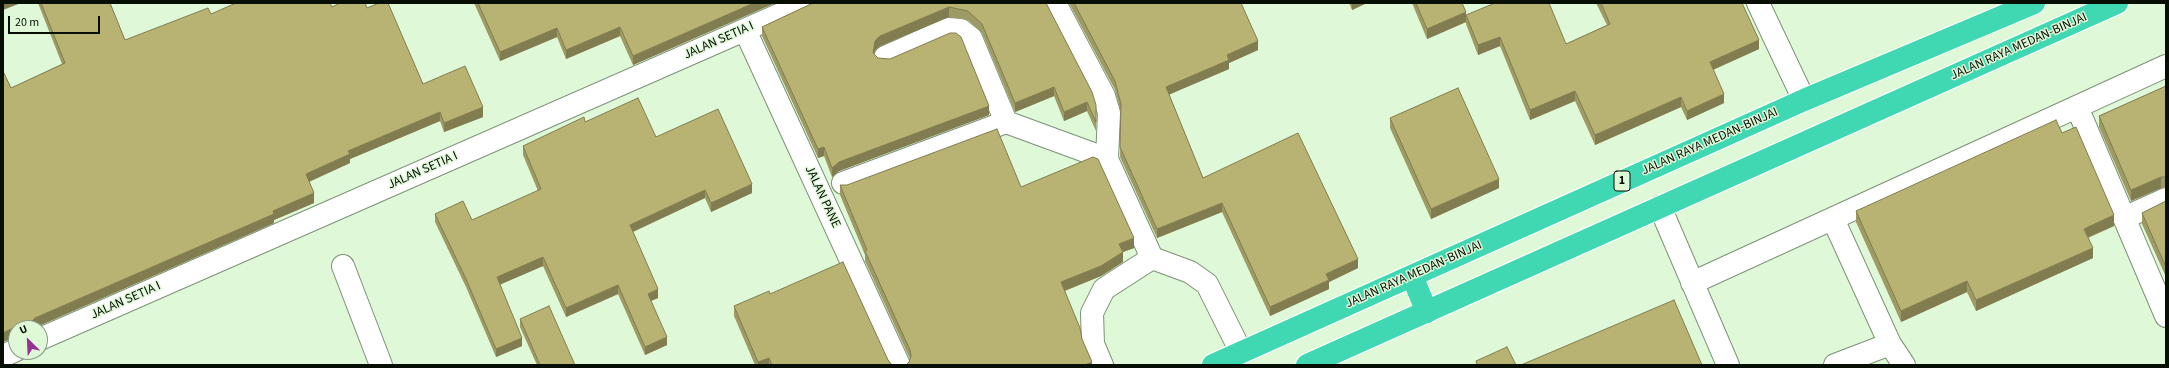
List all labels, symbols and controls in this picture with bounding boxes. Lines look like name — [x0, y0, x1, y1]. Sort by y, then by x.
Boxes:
scale bar — [10, 8, 102, 34]
street label: JALAN RAYA MEDAN-BINJAI — [1948, 10, 2090, 84]
text: 20 m — [15, 14, 39, 31]
street label: JALAN SETIA I — [682, 19, 756, 63]
street label: JALAN RAYA MEDAN-BINJAI — [1639, 105, 1781, 179]
street label: JALAN SETIA I — [386, 149, 460, 193]
street label: JALAN PANE — [801, 163, 843, 231]
road number: 1 — [1614, 171, 1630, 191]
street label: JALAN RAYA MEDAN-BINJAI — [1343, 238, 1485, 312]
street label: JALAN SETIA I — [89, 279, 163, 323]
north arrow — [8, 320, 48, 360]
text: U — [17, 321, 30, 338]

